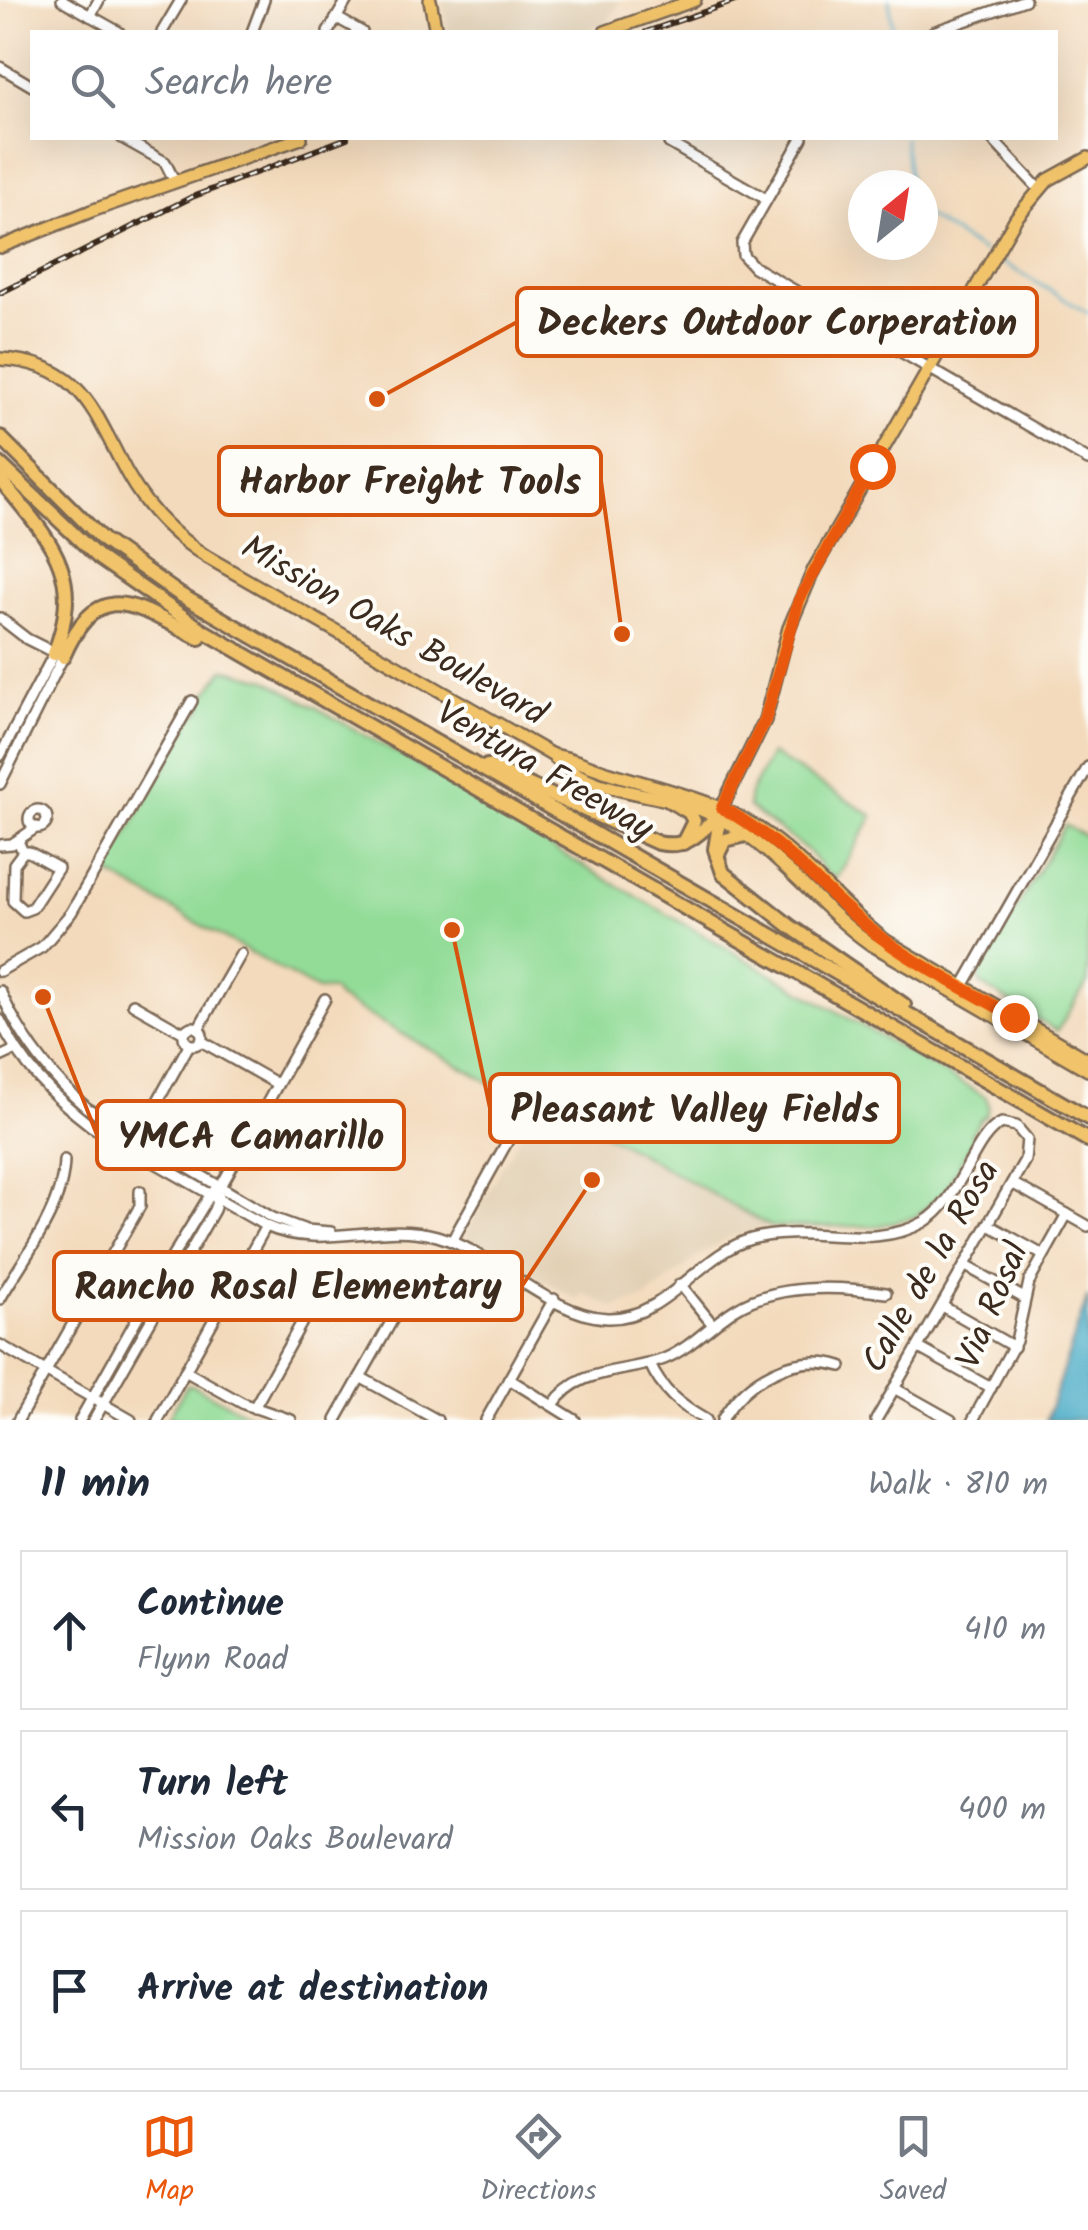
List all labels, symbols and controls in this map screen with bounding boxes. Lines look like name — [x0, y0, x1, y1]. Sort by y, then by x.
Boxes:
search box — [30, 30, 1058, 140]
text: Search here — [145, 55, 332, 115]
icon: search — [65, 58, 120, 113]
north arrow — [848, 170, 938, 260]
callout: Deckers Outdoor Corperation — [517, 288, 1037, 356]
text: Deckers Outdoor Corperation — [537, 295, 1017, 355]
route start — [850, 444, 896, 490]
callout: Harbor Freight Tools — [219, 447, 601, 515]
text: Harbor Freight Tools — [239, 454, 582, 514]
street label: Mission Oaks Boulevard — [229, 521, 558, 743]
street label: Ventura Freeway — [425, 687, 664, 857]
route end — [992, 995, 1038, 1041]
callout: Pleasant Valley Fields — [490, 1074, 899, 1142]
text: Pleasant Valley Fields — [511, 1082, 880, 1142]
callout: YMCA Camarillo — [97, 1101, 404, 1169]
text: YMCA Camarillo — [118, 1109, 384, 1169]
street label: Calle de la Rosa — [848, 1150, 1016, 1384]
street label: Via Rosal — [942, 1234, 1046, 1378]
callout: Rancho Rosal Elementary — [54, 1252, 522, 1320]
text: Rancho Rosal Elementary — [74, 1259, 502, 1319]
text: 11 min — [40, 1452, 150, 1519]
text: Walk · 810 m — [868, 1460, 1048, 1511]
text: Continue — [137, 1575, 284, 1635]
icon: ahead — [42, 1603, 97, 1658]
text: 410 m — [964, 1605, 1046, 1656]
text: Flynn Road — [137, 1635, 288, 1686]
text: Turn left — [137, 1755, 288, 1815]
icon: left — [42, 1783, 97, 1838]
text: 400 m — [958, 1785, 1046, 1836]
text: Mission Oaks Boulevard — [137, 1815, 453, 1866]
text: Arrive at destination — [137, 1960, 488, 2020]
icon: arrive — [42, 1963, 97, 2018]
tab: Map — [142, 2109, 197, 2214]
tab: Directions — [480, 2109, 596, 2214]
tab: Saved — [880, 2109, 946, 2214]

